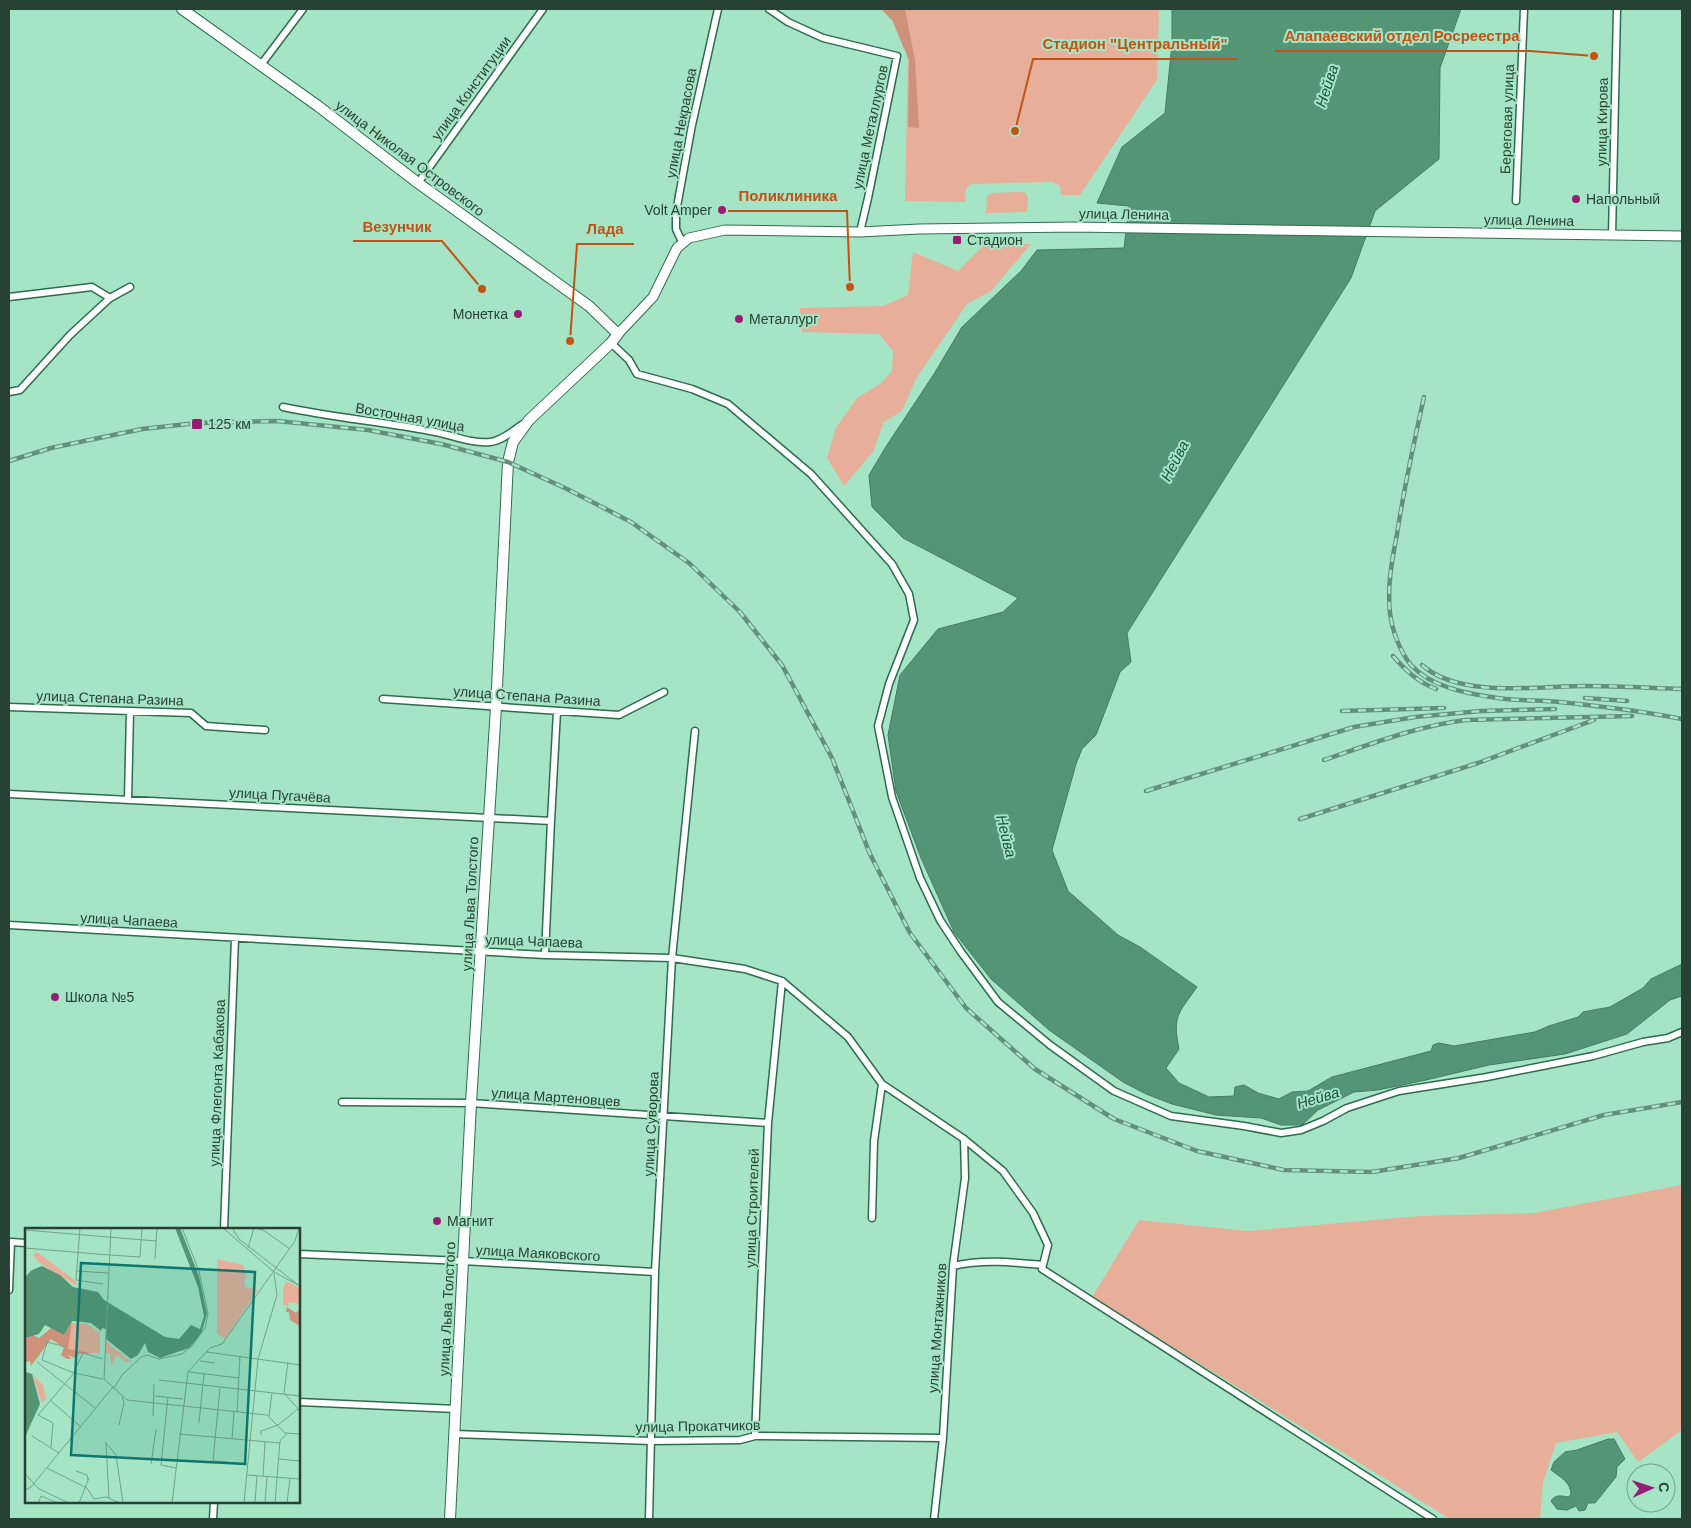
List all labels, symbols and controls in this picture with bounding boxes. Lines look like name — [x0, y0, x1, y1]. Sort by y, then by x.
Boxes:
callout: Алапаевский отдел Росреестра — [1275, 21, 1530, 51]
text: Алапаевский отдел Росреестра — [1284, 27, 1520, 44]
callout: Стадион "Центральный" — [1033, 29, 1238, 59]
street label: улица Конституции — [428, 33, 514, 143]
text: Стадион "Центральный" — [1042, 35, 1228, 52]
street label: улица Металлургов — [849, 63, 891, 191]
water label: Нейва — [1312, 63, 1341, 109]
street label: Береговая улица — [1497, 63, 1517, 174]
street label: улица Некрасова — [662, 66, 700, 179]
street label: улица Кирова — [1593, 77, 1611, 167]
street label: улица Николая Островского — [332, 97, 488, 219]
callout: Поликлиника — [728, 181, 847, 211]
text: Поликлиника — [739, 187, 838, 204]
place label: Напольный — [1586, 191, 1660, 207]
marker: Напольный — [1570, 193, 1582, 205]
place label: Volt Amper — [644, 202, 712, 218]
marker: Volt Amper — [716, 204, 728, 216]
street label: улица Ленина — [1079, 205, 1170, 223]
callout: Везунчик — [353, 211, 442, 241]
street label: улица Ленина — [1484, 211, 1575, 229]
callout: Лада — [577, 214, 634, 244]
text: Везунчик — [362, 218, 432, 235]
text: Лада — [586, 220, 624, 237]
place label: Стадион — [967, 232, 1023, 248]
marker: Стадион — [951, 234, 963, 246]
place label: Монетка — [453, 306, 508, 322]
marker: Монетка — [512, 308, 524, 320]
place label: Металлург — [749, 311, 818, 327]
marker: Металлург — [733, 313, 745, 325]
street label: Восточная улица — [354, 400, 466, 435]
place label: 125 км — [208, 416, 251, 432]
marker: 125 км — [190, 417, 204, 431]
water label: Нейва — [1157, 438, 1192, 484]
street label: улица Степана Разина — [453, 683, 601, 709]
street label: улица Степана Разина — [36, 687, 184, 709]
street label: улица Пугачёва — [229, 784, 331, 806]
water label: Нейва — [993, 813, 1020, 859]
street label: улица Льва Толстого — [458, 836, 482, 972]
street label: улица Чапаева — [80, 909, 178, 931]
street label: улица Чапаева — [485, 931, 583, 951]
place label: Школа №5 — [65, 989, 134, 1005]
marker: Школа №5 — [49, 991, 61, 1003]
street label: улица Флегонта Кабакова — [206, 999, 228, 1167]
street label: улица Суворова — [640, 1071, 662, 1177]
water label: Нейва — [1295, 1083, 1341, 1112]
street label: улица Мартеновцев — [491, 1085, 621, 1109]
street label: улица Строителей — [742, 1148, 762, 1268]
place label: Магнит — [447, 1213, 494, 1229]
marker: Магнит — [431, 1215, 443, 1227]
inset map — [25, 1228, 300, 1503]
street label: улица Льва Толстого — [435, 1241, 459, 1377]
street label: улица Маяковского — [475, 1242, 601, 1264]
street label: улица Монтажников — [924, 1263, 950, 1393]
street label: улица Прокатчиков — [635, 1417, 761, 1435]
north arrow — [1626, 1463, 1676, 1513]
text: С — [1656, 1482, 1672, 1493]

